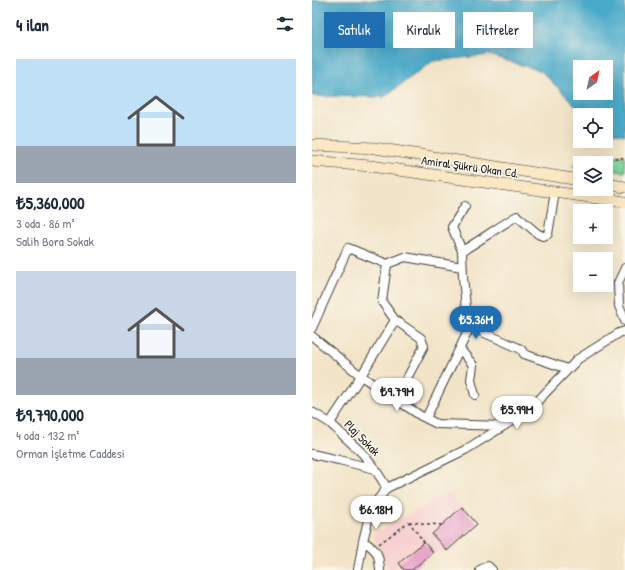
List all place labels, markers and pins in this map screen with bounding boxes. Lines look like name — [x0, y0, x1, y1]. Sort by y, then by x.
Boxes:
pin: ₺5.36M — [443, 306, 509, 340]
pin: ₺9.79M — [364, 378, 430, 412]
pin: ₺5.99M — [484, 396, 550, 430]
pin: ₺6.18M — [343, 496, 409, 530]

